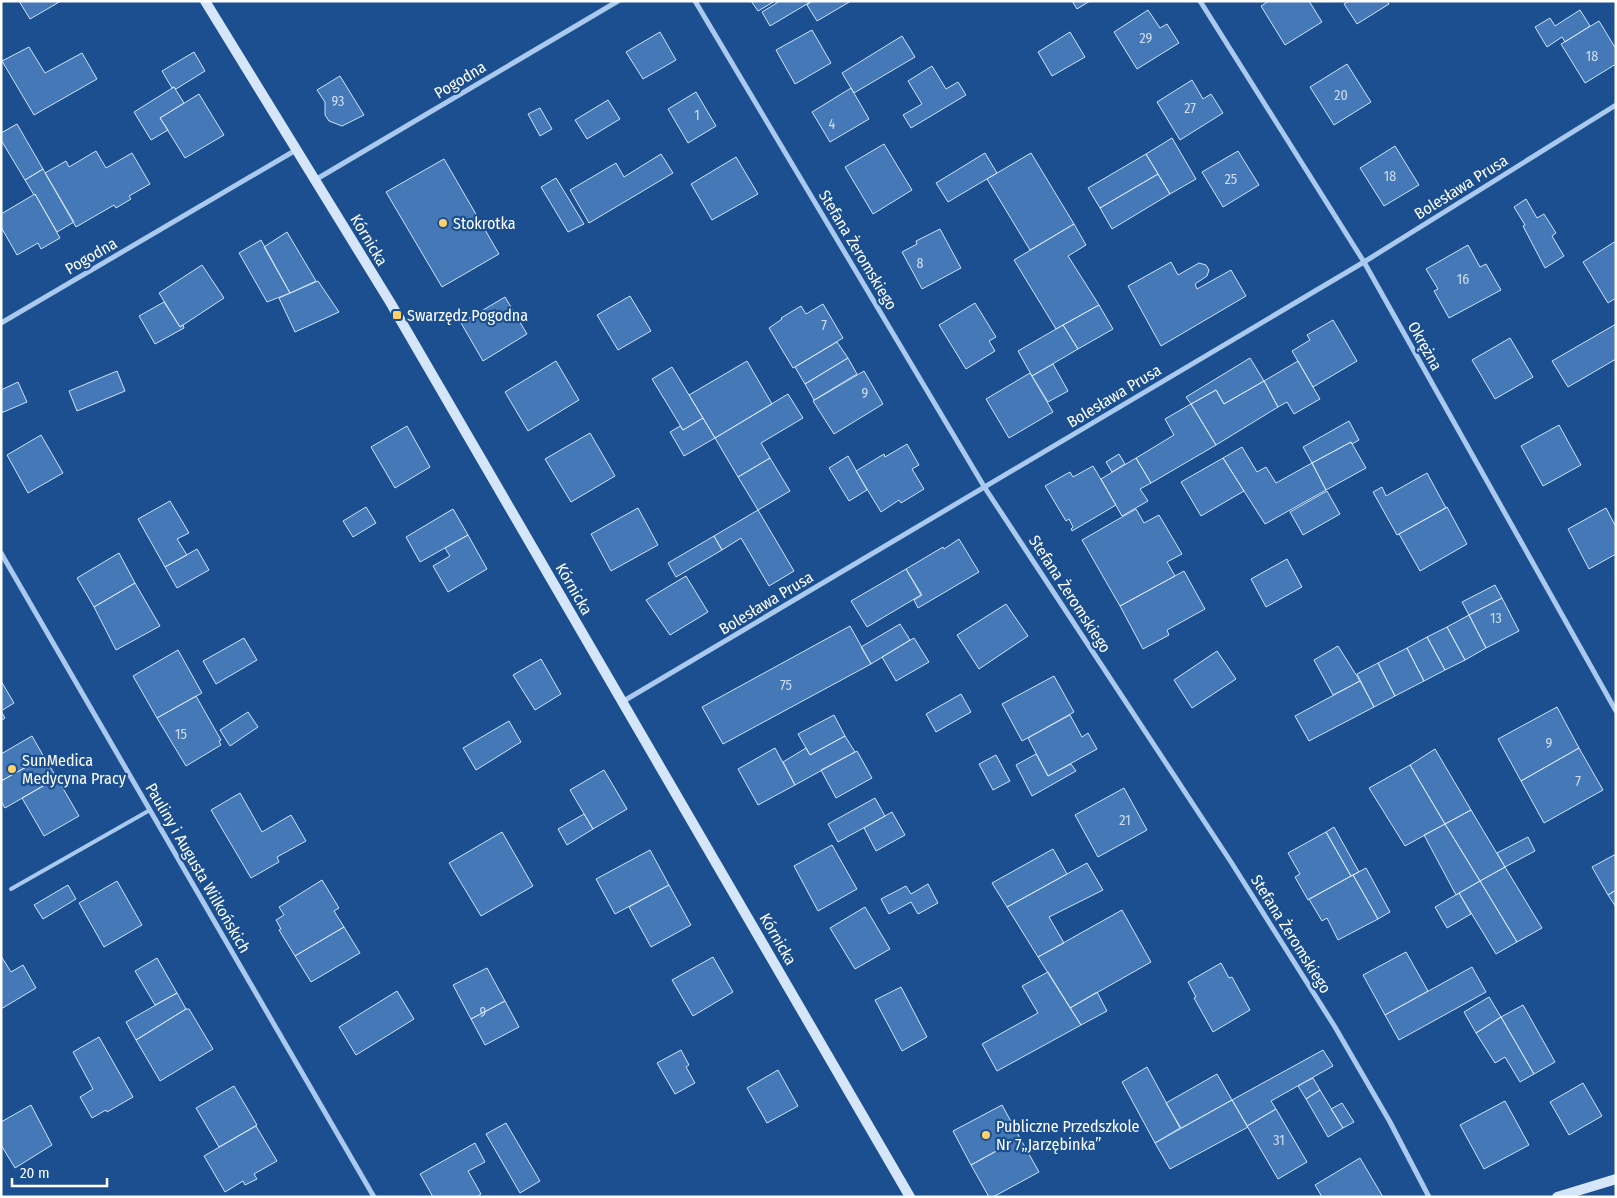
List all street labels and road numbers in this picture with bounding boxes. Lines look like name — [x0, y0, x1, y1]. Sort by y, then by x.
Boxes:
street label: Pogodna — [431, 57, 489, 103]
street label: Bolesława Prusa — [1411, 151, 1511, 223]
street label: Stefana Żeromskiego — [815, 187, 901, 313]
street label: Kórnicka — [346, 211, 392, 269]
street label: Pogodna — [62, 233, 120, 278]
street label: Okrężna — [1404, 318, 1446, 374]
street label: Bolesława Prusa — [1063, 360, 1165, 432]
street label: Stefana Żeromskiego — [1025, 532, 1115, 656]
street label: Kórnicka — [552, 560, 596, 618]
street label: Bolesława Prusa — [715, 567, 817, 639]
street label: Pauliny i Augusta Wilkońskich — [142, 780, 254, 956]
street label: Stefana Żeromskiego — [1247, 871, 1335, 997]
street label: Kórnicka — [756, 910, 800, 968]

